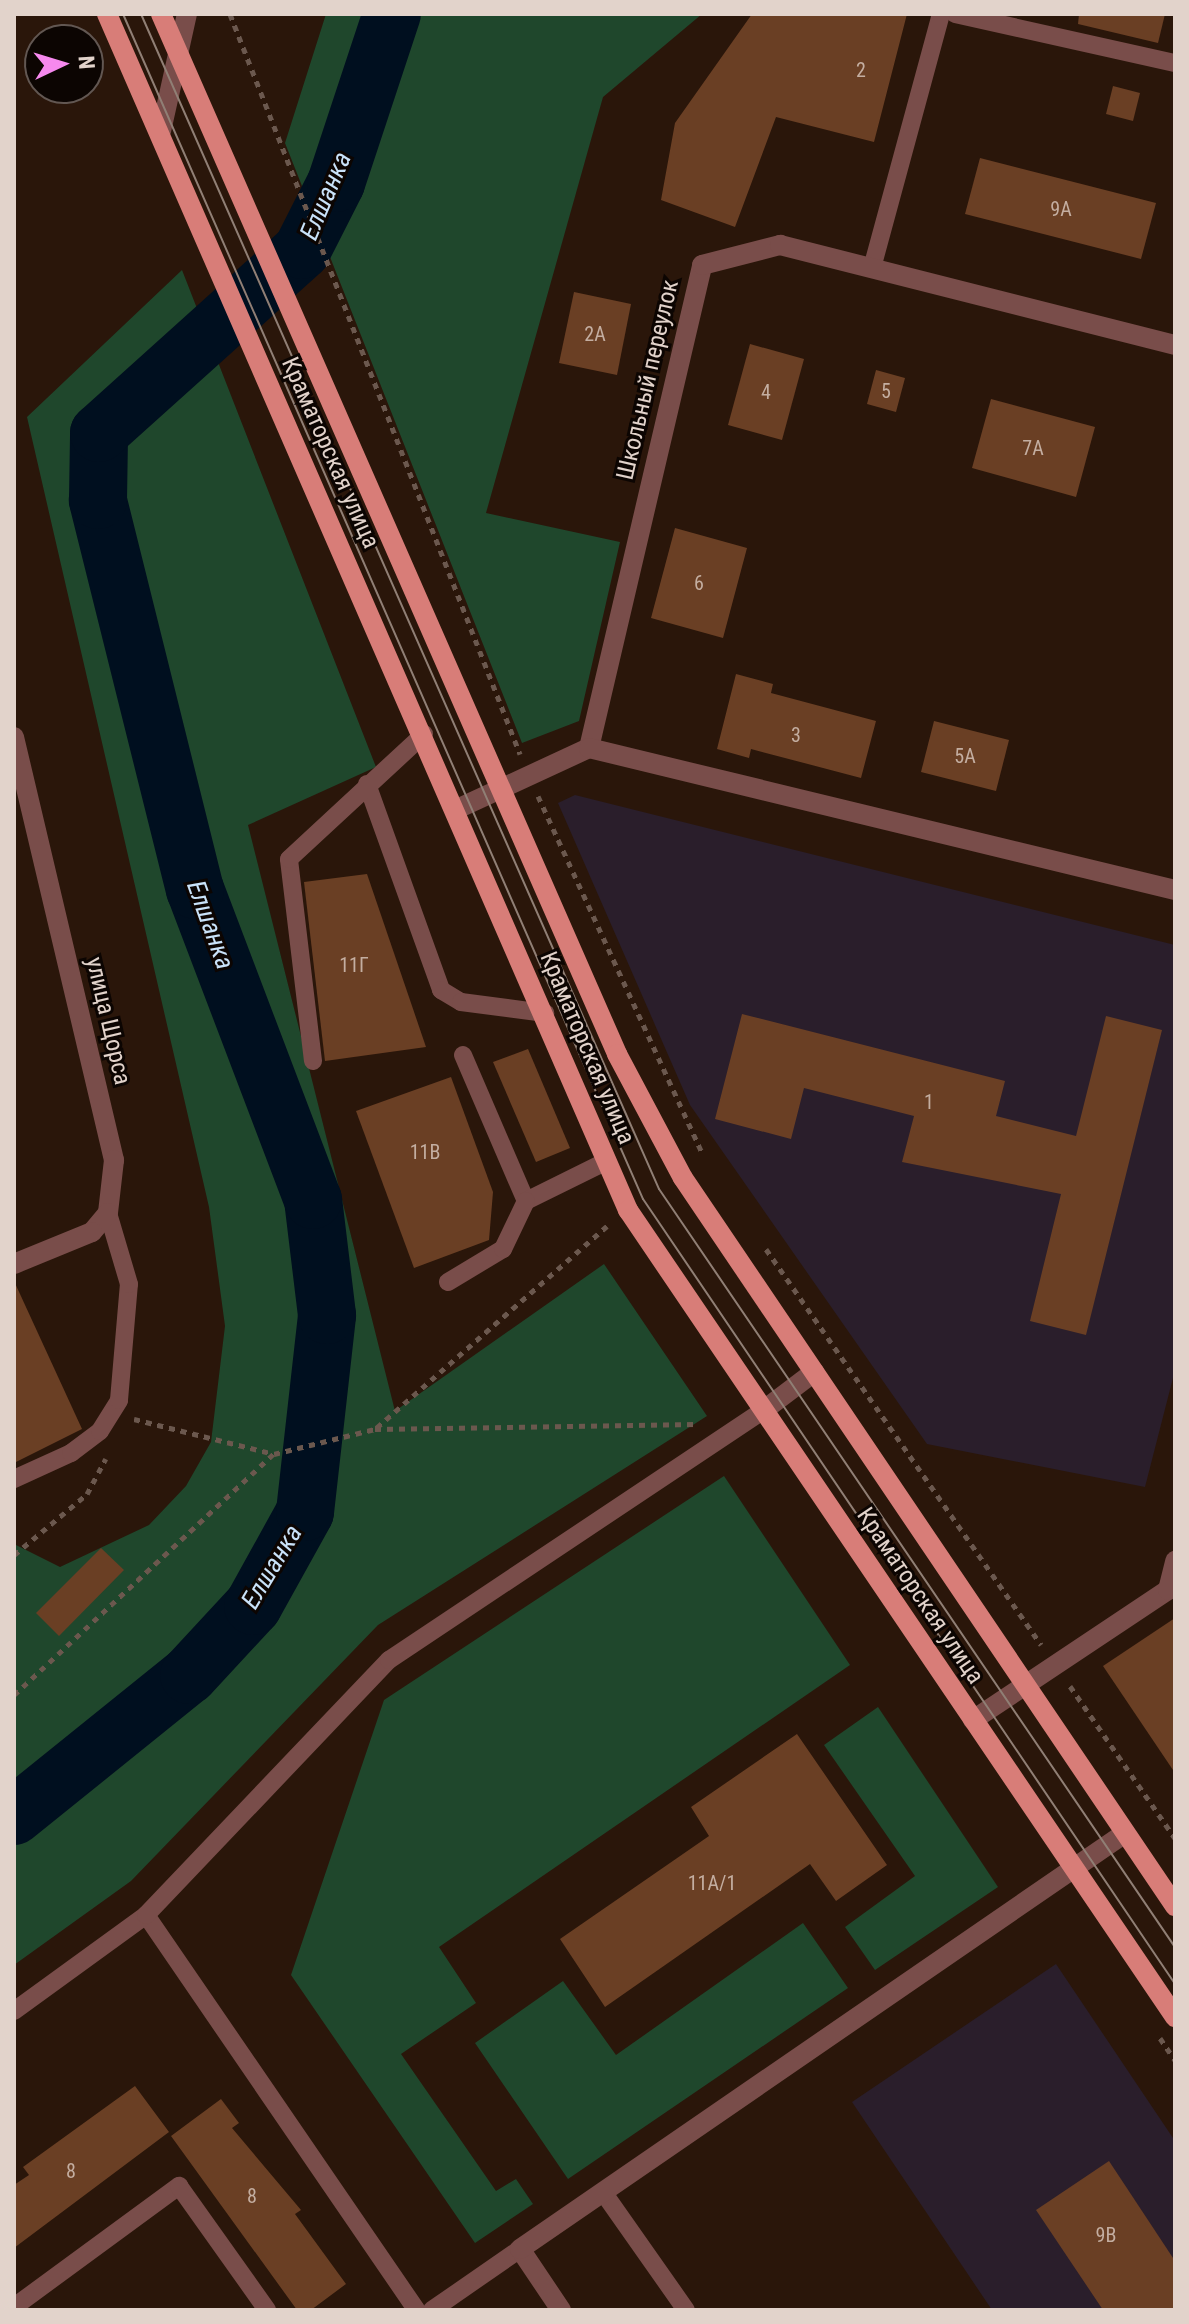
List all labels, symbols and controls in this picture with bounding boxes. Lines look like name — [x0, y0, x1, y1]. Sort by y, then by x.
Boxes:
north arrow — [24, 24, 104, 104]
text: N — [74, 55, 99, 70]
house number: 2 — [856, 58, 866, 82]
water label: Елшанка — [294, 147, 358, 245]
house number: 9А — [1050, 197, 1072, 221]
street label: Школьный переулок — [611, 277, 685, 483]
house number: 2А — [584, 322, 606, 346]
street label: Краматорская улица — [275, 353, 385, 553]
house number: 5 — [881, 379, 891, 403]
house number: 4 — [761, 380, 771, 404]
house number: 7А — [1022, 436, 1044, 460]
house number: 6 — [694, 571, 704, 595]
house number: 3 — [791, 723, 801, 747]
house number: 5А — [954, 744, 976, 768]
water label: Елшанка — [180, 876, 240, 974]
street label: Краматорская улица — [533, 947, 641, 1149]
house number: 11Г — [339, 953, 369, 977]
street label: улица Щорса — [79, 954, 137, 1088]
house number: 1 — [924, 1090, 934, 1114]
house number: 11В — [410, 1140, 440, 1164]
street label: Краматорская улица — [850, 1502, 990, 1690]
water label: Елшанка — [235, 1519, 309, 1615]
house number: 11А/1 — [688, 1871, 736, 1895]
house number: 8 — [66, 2159, 76, 2183]
house number: 8 — [247, 2184, 257, 2208]
house number: 9В — [1096, 2223, 1116, 2247]

